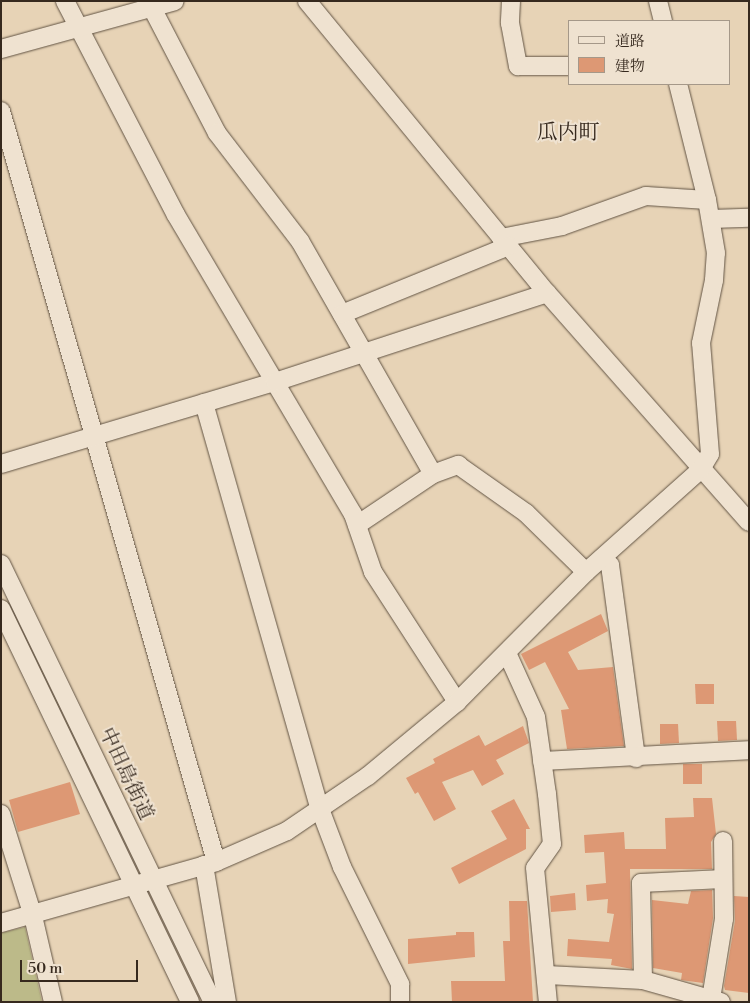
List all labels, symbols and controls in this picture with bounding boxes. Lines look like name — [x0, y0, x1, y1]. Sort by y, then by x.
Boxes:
legend — [568, 20, 730, 85]
text: 道路 — [615, 32, 645, 51]
text: 建物 — [615, 57, 645, 76]
district label: 瓜内町 — [537, 120, 599, 146]
street label: 中田島街道 — [94, 724, 158, 824]
scale bar — [22, 950, 140, 982]
text: 50 m — [28, 959, 62, 978]

